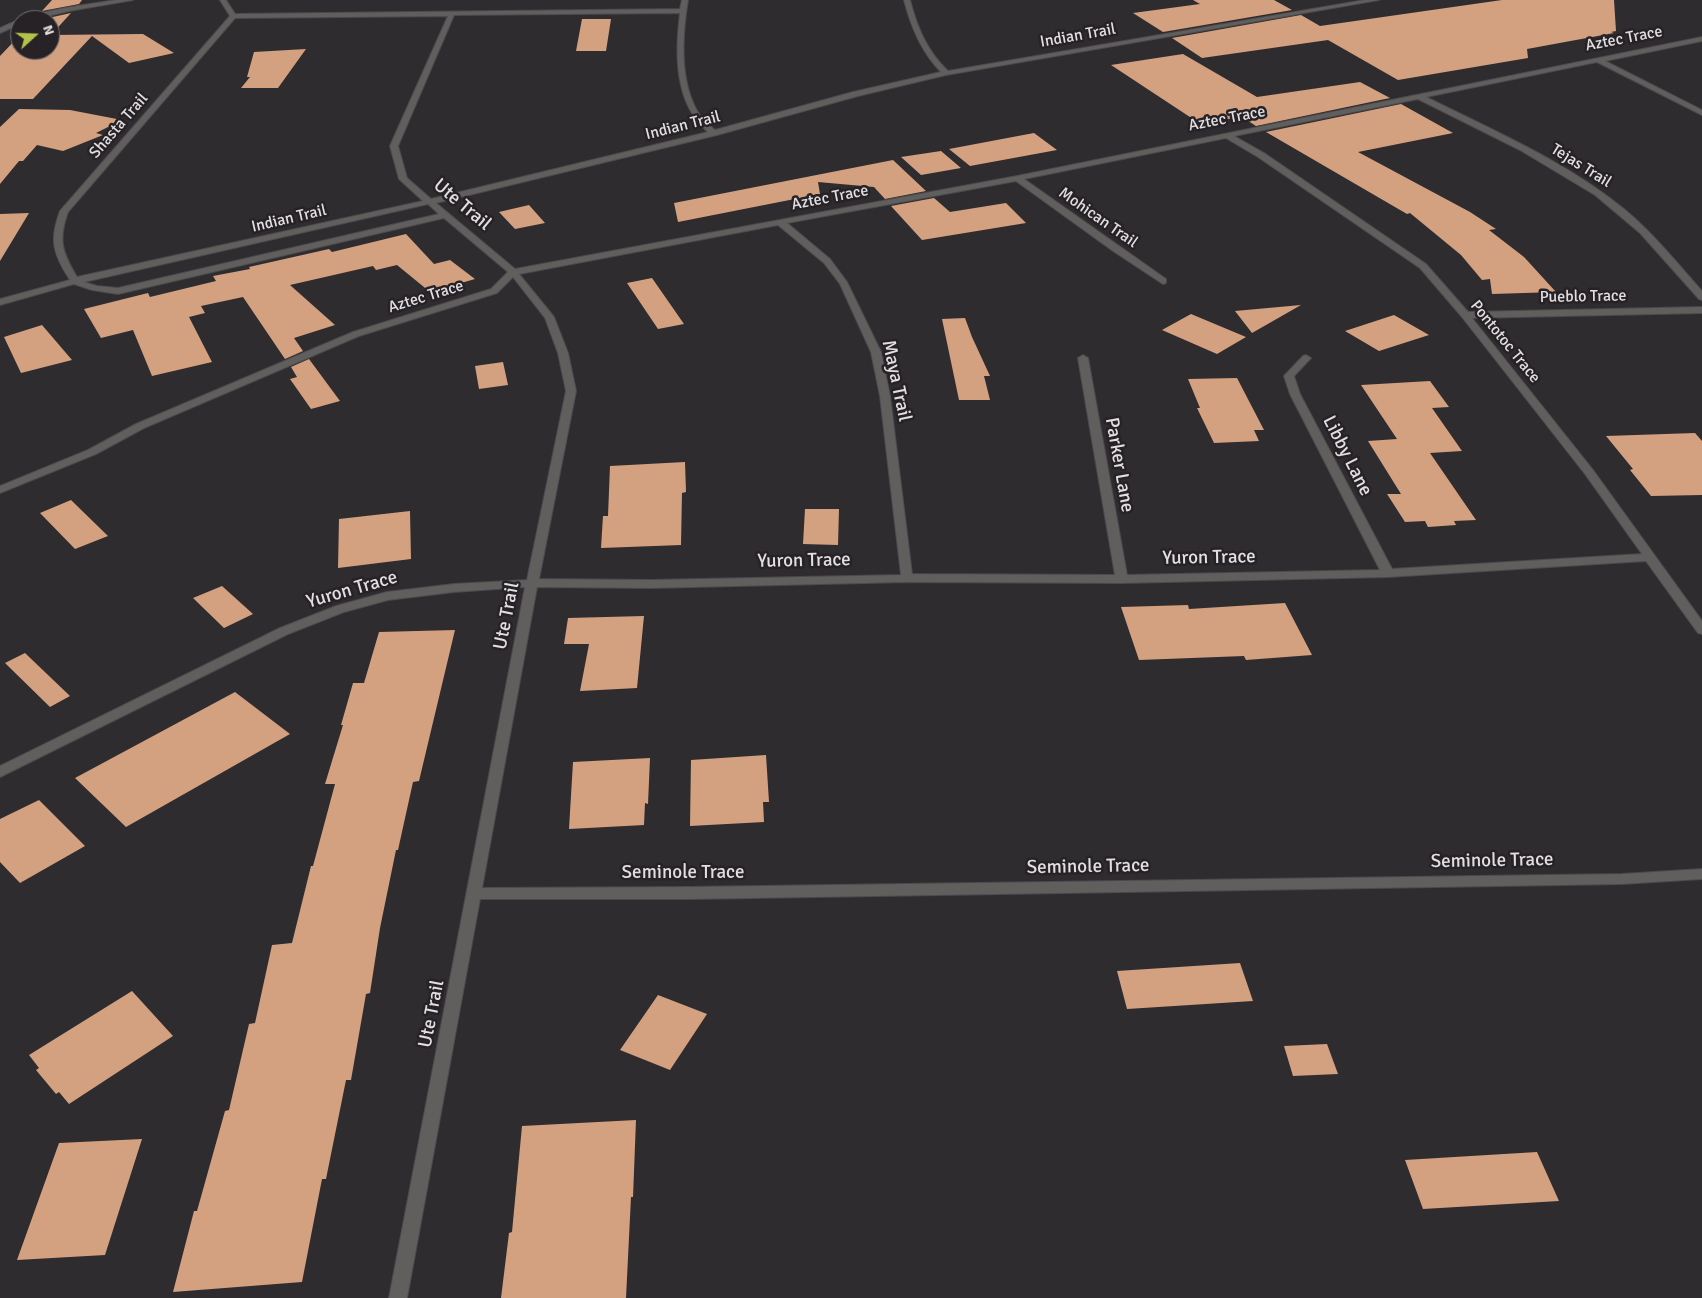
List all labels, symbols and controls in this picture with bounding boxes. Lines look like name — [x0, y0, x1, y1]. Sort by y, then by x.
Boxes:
north arrow — [10, 10, 60, 60]
street label: Indian Trail — [1039, 20, 1117, 52]
street label: Aztec Trace — [1584, 22, 1664, 56]
text: N — [39, 23, 58, 38]
street label: Shasta Trail — [86, 90, 152, 162]
street label: Aztec Trace — [1187, 102, 1267, 136]
street label: Indian Trail — [644, 107, 722, 145]
street label: Tejas Trail — [1547, 140, 1615, 192]
street label: Ute Trail — [428, 174, 496, 236]
street label: Aztec Trace — [790, 181, 870, 215]
street label: Mohican Trail — [1055, 184, 1141, 252]
street label: Indian Trail — [250, 201, 328, 237]
street label: Aztec Trace — [386, 276, 466, 318]
street label: Pueblo Trace — [1539, 287, 1627, 307]
street label: Pontotoc Trace — [1466, 297, 1544, 387]
street label: Maya Trail — [876, 338, 916, 424]
street label: Libby Lane — [1317, 412, 1377, 500]
street label: Parker Lane — [1099, 416, 1139, 514]
street label: Yuron Trace — [1162, 546, 1256, 570]
street label: Yuron Trace — [757, 549, 851, 573]
street label: Yuron Trace — [304, 566, 400, 614]
street label: Ute Trail — [489, 580, 525, 652]
street label: Seminole Trace — [1430, 849, 1554, 873]
street label: Seminole Trace — [1026, 855, 1150, 879]
street label: Seminole Trace — [622, 862, 744, 884]
street label: Ute Trail — [414, 978, 450, 1050]

